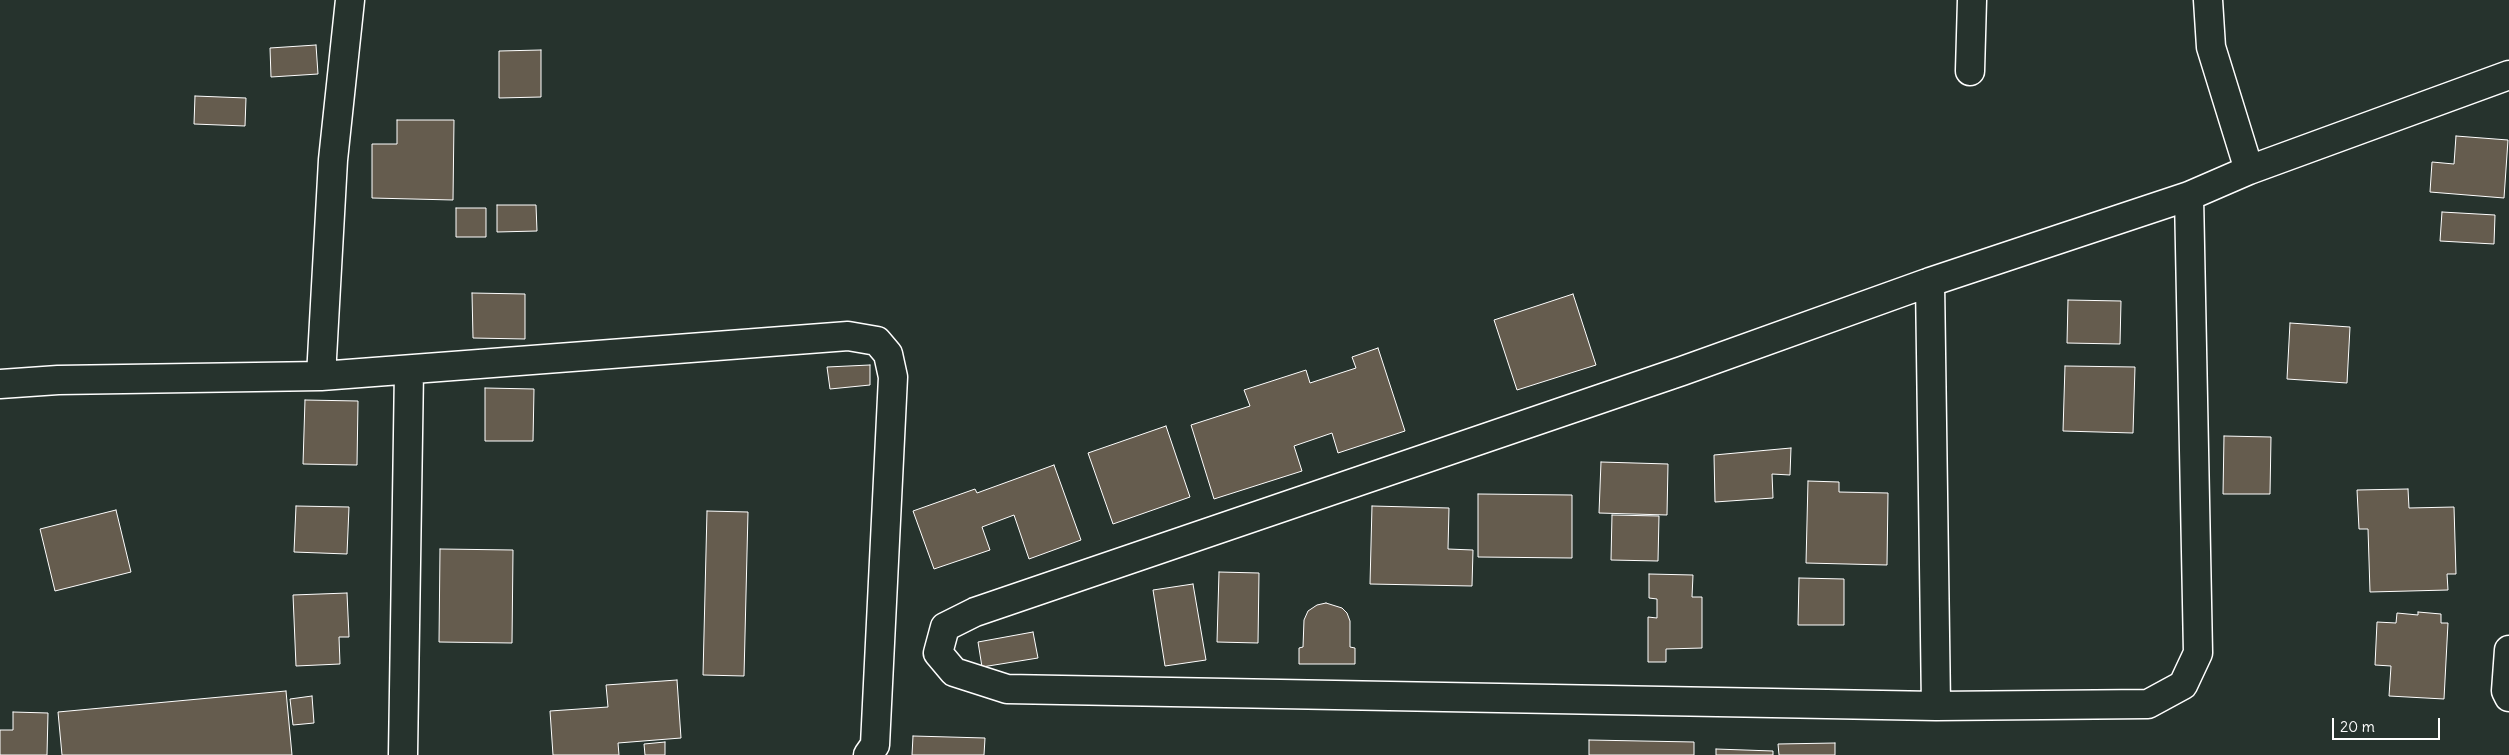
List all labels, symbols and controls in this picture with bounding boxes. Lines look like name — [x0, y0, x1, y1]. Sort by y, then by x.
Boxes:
scale bar — [2334, 708, 2442, 740]
text: 20 m — [2340, 717, 2375, 736]

